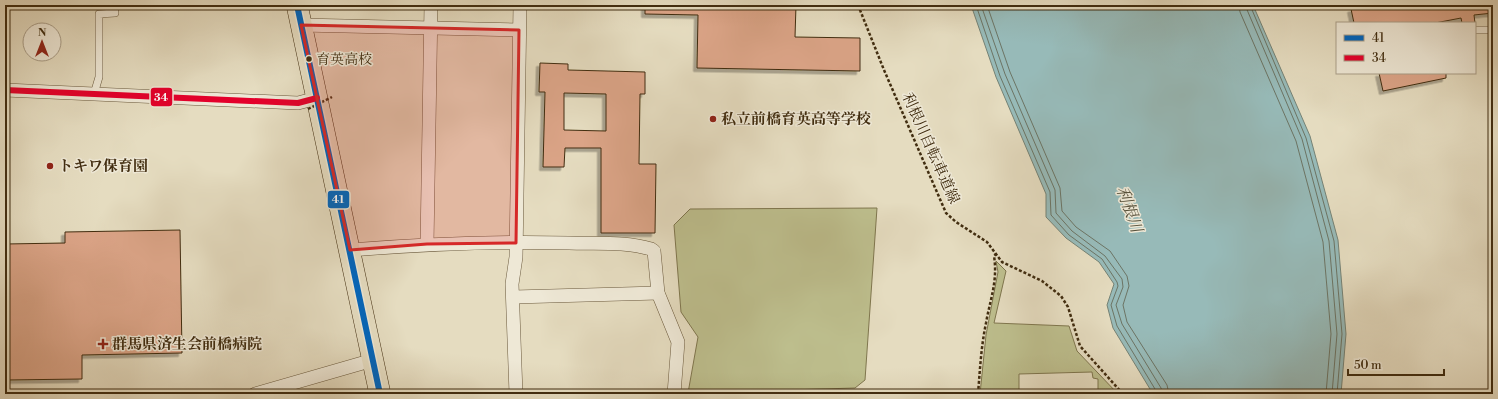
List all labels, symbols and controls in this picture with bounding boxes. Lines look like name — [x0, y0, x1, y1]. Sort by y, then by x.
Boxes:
north arrow — [22, 22, 62, 62]
legend — [1336, 22, 1476, 74]
text: N — [38, 26, 47, 40]
text: 41 — [1372, 31, 1385, 46]
place label: 育英高校 — [316, 51, 372, 69]
text: 34 — [1372, 51, 1386, 66]
marker: 育英高校 — [304, 54, 314, 64]
line badge: 34 — [150, 87, 173, 107]
street label: 利根川自転車道線 — [897, 90, 964, 207]
text: 34 — [154, 91, 168, 105]
place label: 私立前橋育英高等学校 — [721, 110, 871, 129]
marker: 私立前橋育英高等学校 — [708, 114, 718, 124]
place label: トキワ保育園 — [58, 157, 148, 176]
marker: トキワ保育園 — [45, 161, 55, 171]
water label: 利根川 — [1111, 183, 1147, 237]
line badge: 41 — [327, 190, 350, 209]
text: 41 — [332, 193, 345, 207]
place label: 群馬県済生会前橋病院 — [112, 335, 262, 354]
marker: 群馬県済生会前橋病院 — [97, 338, 109, 350]
scale bar — [1348, 351, 1444, 377]
text: 50 m — [1354, 358, 1382, 373]

